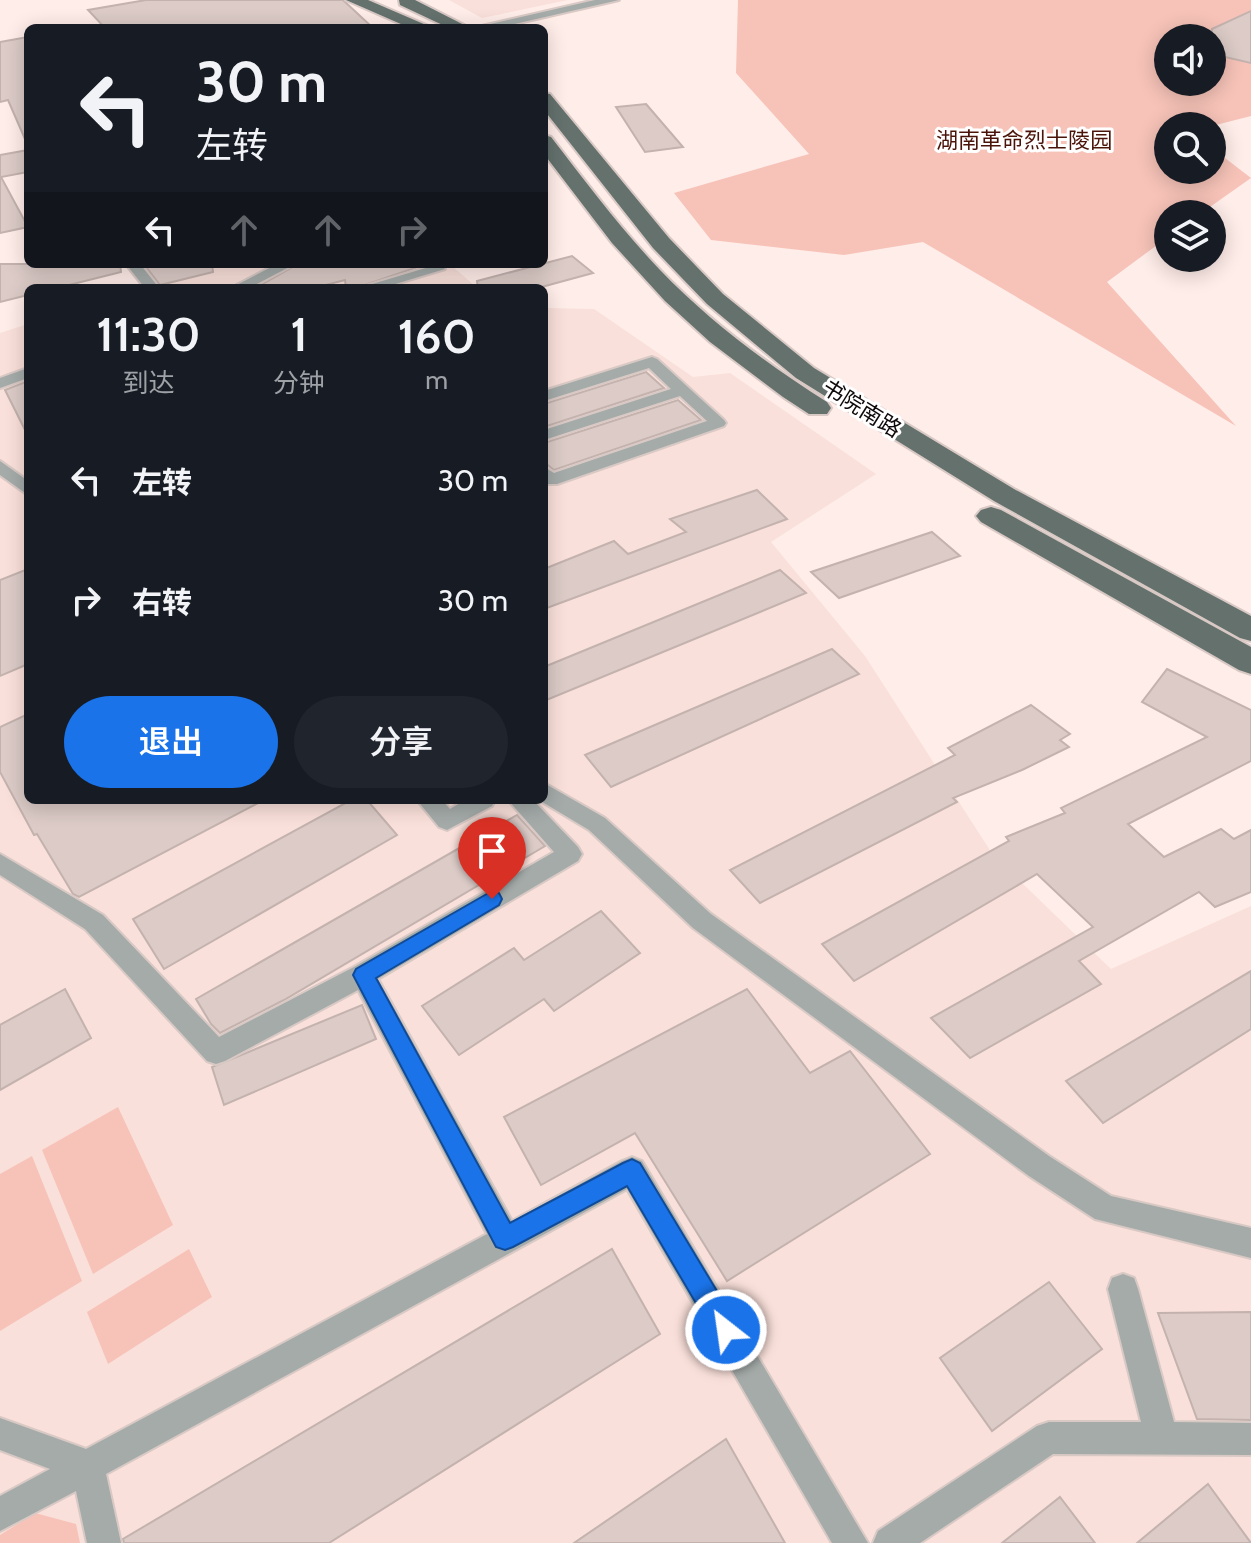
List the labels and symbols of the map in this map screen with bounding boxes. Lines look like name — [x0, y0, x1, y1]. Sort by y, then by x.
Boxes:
park label: 湖南革命烈士陵园 — [936, 127, 1112, 154]
street label: 书院南路 — [817, 374, 906, 443]
pin — [458, 817, 526, 899]
position arrow — [684, 1288, 768, 1372]

